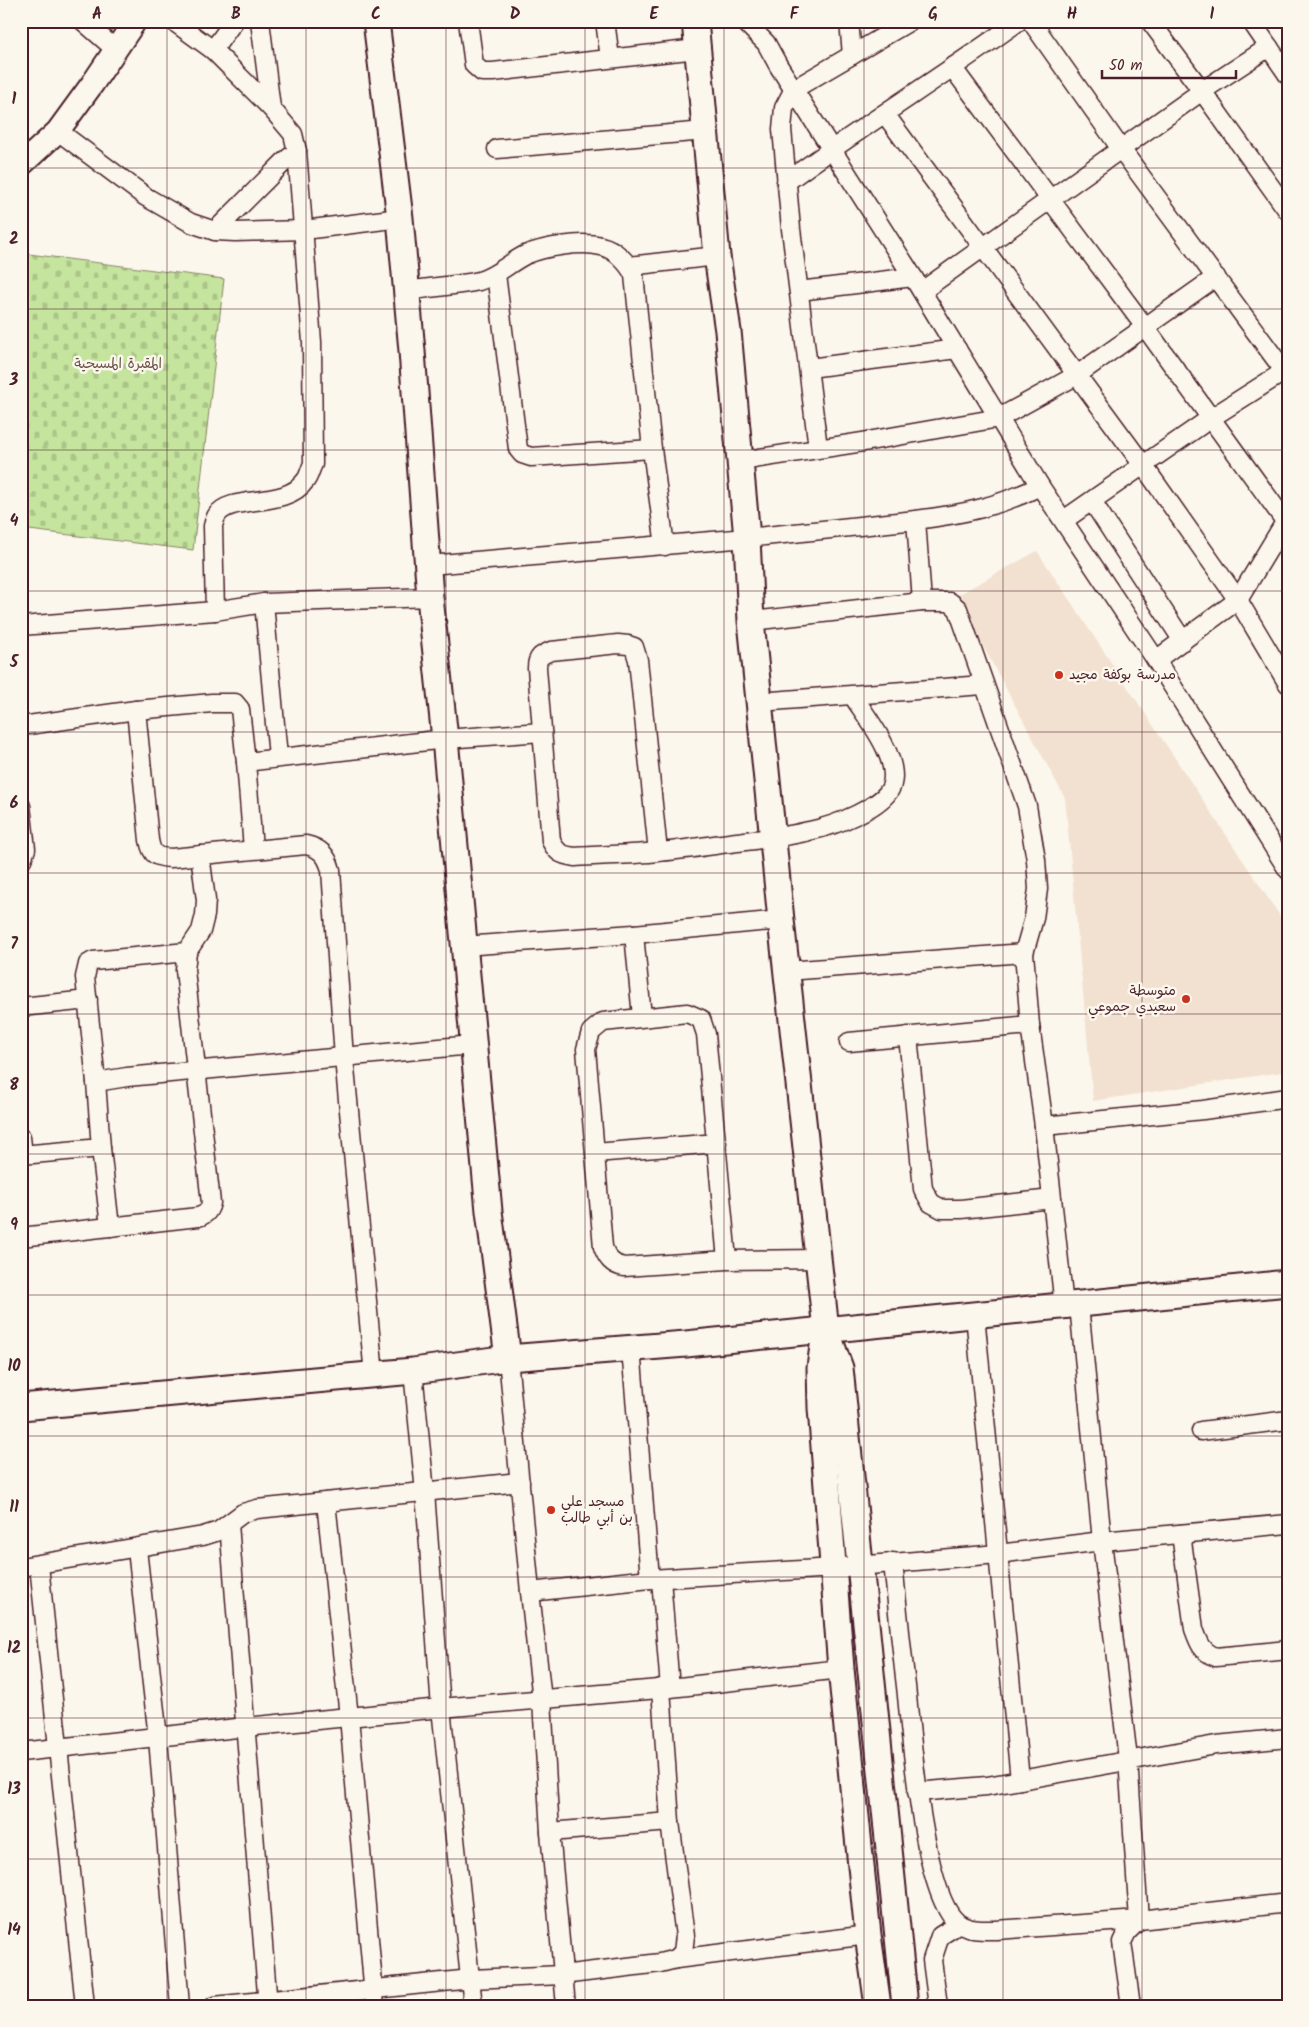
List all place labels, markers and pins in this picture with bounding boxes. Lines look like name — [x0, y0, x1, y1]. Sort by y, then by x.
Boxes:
place label: مدرسة بوكفة مجيد — [1069, 664, 1176, 686]
marker: مدرسة بوكفة مجيد — [1053, 669, 1065, 681]
place label: متوسطة سعيدي جموعي — [1088, 980, 1176, 1019]
marker: متوسطة سعيدي جموعي — [1180, 993, 1192, 1005]
place label: مسجد علي بن أبي طالب — [561, 1491, 633, 1530]
marker: مسجد علي بن أبي طالب — [545, 1504, 557, 1516]

